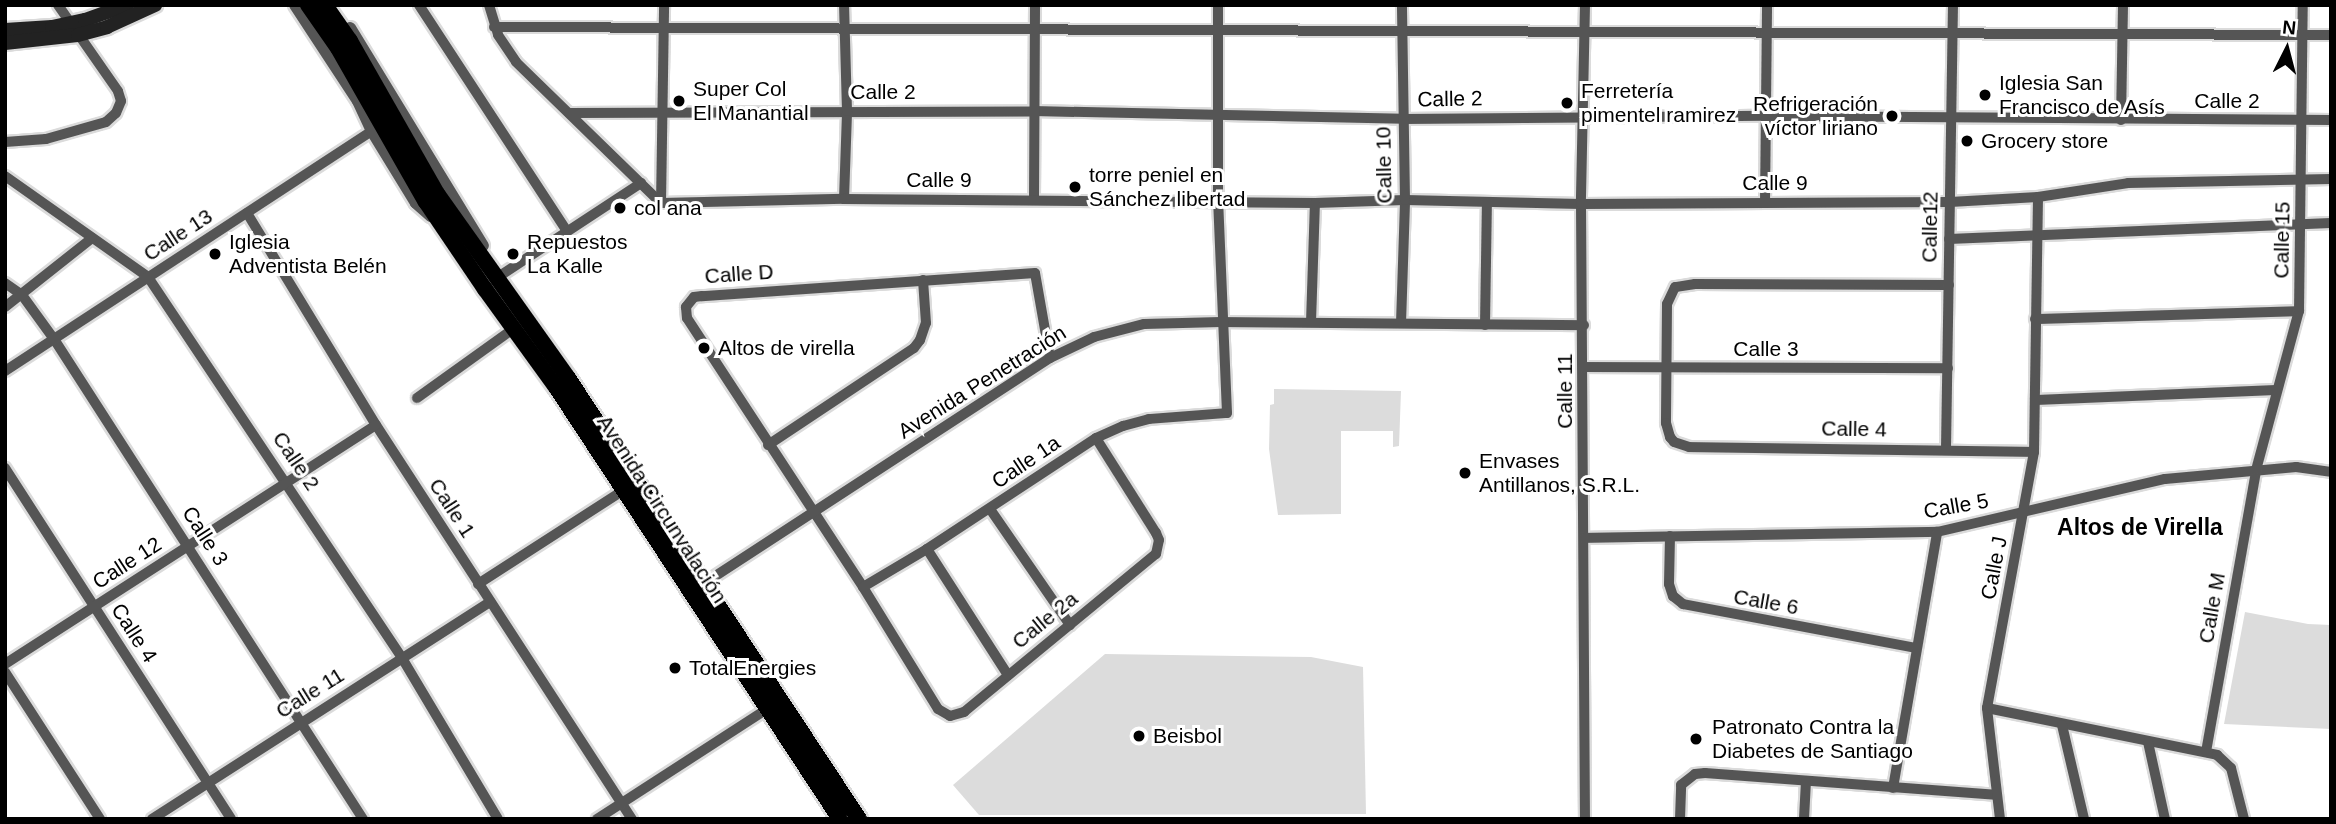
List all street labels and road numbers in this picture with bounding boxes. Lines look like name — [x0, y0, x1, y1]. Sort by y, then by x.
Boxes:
street label: Calle 2 — [850, 79, 916, 105]
street label: Calle 2 — [1417, 86, 1483, 112]
street label: Calle 2 — [2194, 88, 2260, 114]
street label: Calle 10 — [1371, 126, 1397, 204]
street label: Calle 9 — [906, 167, 972, 193]
street label: Calle 9 — [1742, 170, 1808, 196]
street label: Calle12 — [1917, 191, 1943, 263]
street label: Calle 15 — [2269, 201, 2295, 279]
street label: Calle 13 — [139, 203, 217, 267]
street label: Calle D — [704, 259, 774, 289]
street label: Avenida Penetración — [893, 320, 1071, 444]
street label: Calle 3 — [1733, 336, 1799, 362]
street label: Calle 11 — [1552, 353, 1578, 429]
street label: Avenida Circunvalación — [592, 410, 732, 608]
street label: Calle 4 — [1821, 416, 1887, 442]
street label: Calle 2 — [267, 427, 325, 495]
street label: Calle 1a — [987, 430, 1065, 494]
street label: Calle 1 — [424, 474, 480, 542]
street label: Calle 5 — [1922, 488, 1990, 524]
street label: Calle 3 — [177, 502, 233, 570]
street label: Calle 12 — [88, 531, 166, 595]
street label: Calle J — [1976, 534, 2012, 602]
street label: Calle M — [2193, 571, 2231, 645]
street label: Calle 6 — [1732, 584, 1800, 620]
street label: Calle 2a — [1007, 586, 1083, 654]
street label: Calle 4 — [106, 599, 162, 667]
street label: Calle 11 — [271, 662, 349, 724]

